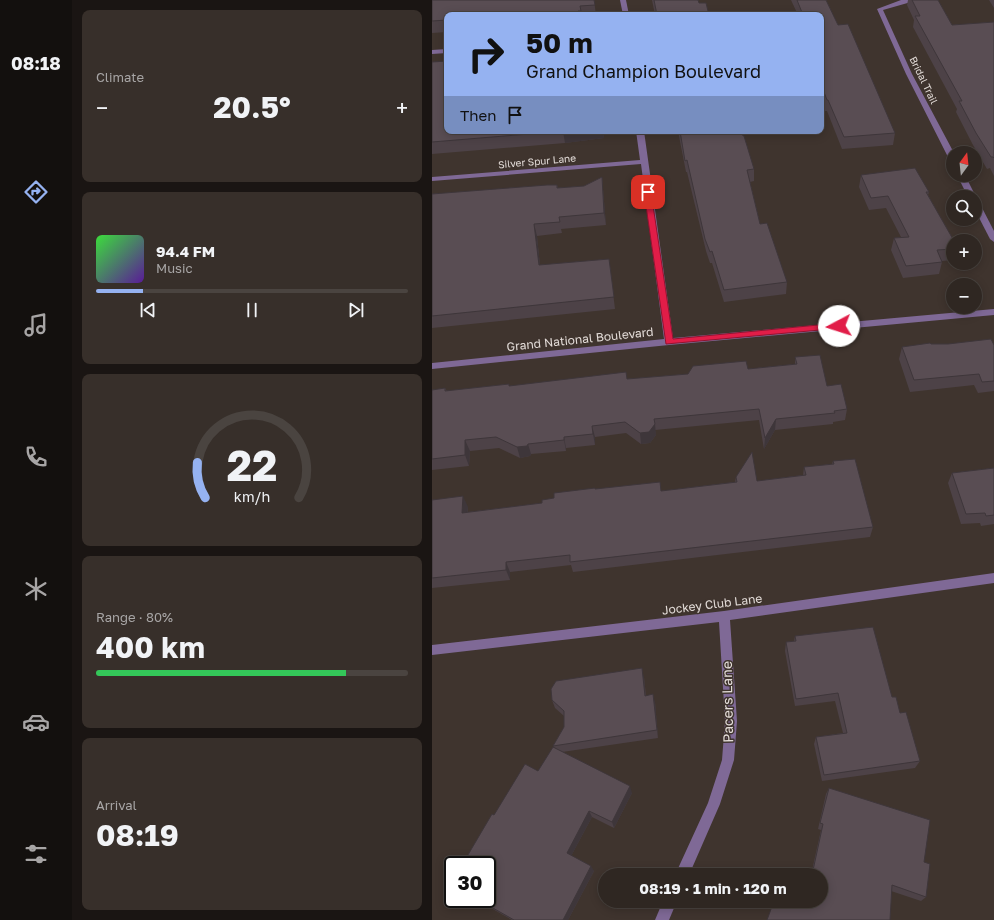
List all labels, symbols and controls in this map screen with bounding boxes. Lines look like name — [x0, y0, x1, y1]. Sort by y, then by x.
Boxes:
text: 50 m — [526, 26, 593, 59]
icon: right — [460, 28, 512, 80]
text: 08:18 — [11, 52, 61, 74]
street label: Bridal Trail — [907, 54, 941, 106]
text: Grand Champion Boulevard — [526, 60, 761, 82]
text: Climate — [96, 69, 144, 85]
text: 20.5° — [213, 89, 291, 125]
text: − — [96, 94, 108, 121]
text: + — [396, 94, 408, 121]
icon: arrive — [504, 104, 526, 126]
text: Then — [460, 106, 496, 124]
north arrow — [946, 146, 982, 182]
map controls — [946, 146, 982, 314]
street label: Silver Spur Lane — [498, 152, 577, 170]
pin — [631, 175, 665, 209]
icon: directions — [22, 178, 50, 206]
icon: arrive — [637, 181, 659, 203]
button: search — [946, 190, 982, 226]
button: + — [946, 234, 982, 270]
text: 94.4 FM — [156, 242, 215, 260]
text: Music — [156, 260, 193, 276]
button: − — [946, 278, 982, 314]
icon: previous — [137, 299, 159, 321]
icon: pause — [241, 299, 263, 321]
icon: next — [345, 299, 367, 321]
position arrow — [818, 305, 860, 347]
icon: music — [22, 311, 50, 339]
street label: Grand National Boulevard — [506, 324, 654, 354]
text: 22 — [227, 440, 277, 490]
icon: phone — [22, 443, 50, 471]
text: km/h — [234, 488, 270, 505]
icon: climate — [22, 575, 50, 603]
street label: Jockey Club Lane — [661, 590, 763, 618]
text: Range · 80% — [96, 609, 173, 625]
text: 400 km — [96, 629, 205, 665]
street label: Pacers Lane — [718, 661, 736, 743]
icon: car — [22, 708, 50, 736]
text: Arrival — [96, 797, 137, 813]
text: 08:19 — [96, 817, 179, 853]
icon: filters — [22, 840, 50, 868]
speed limit sign: 30 — [444, 856, 496, 908]
text: 08:19 · 1 min · 120 m — [639, 879, 787, 897]

